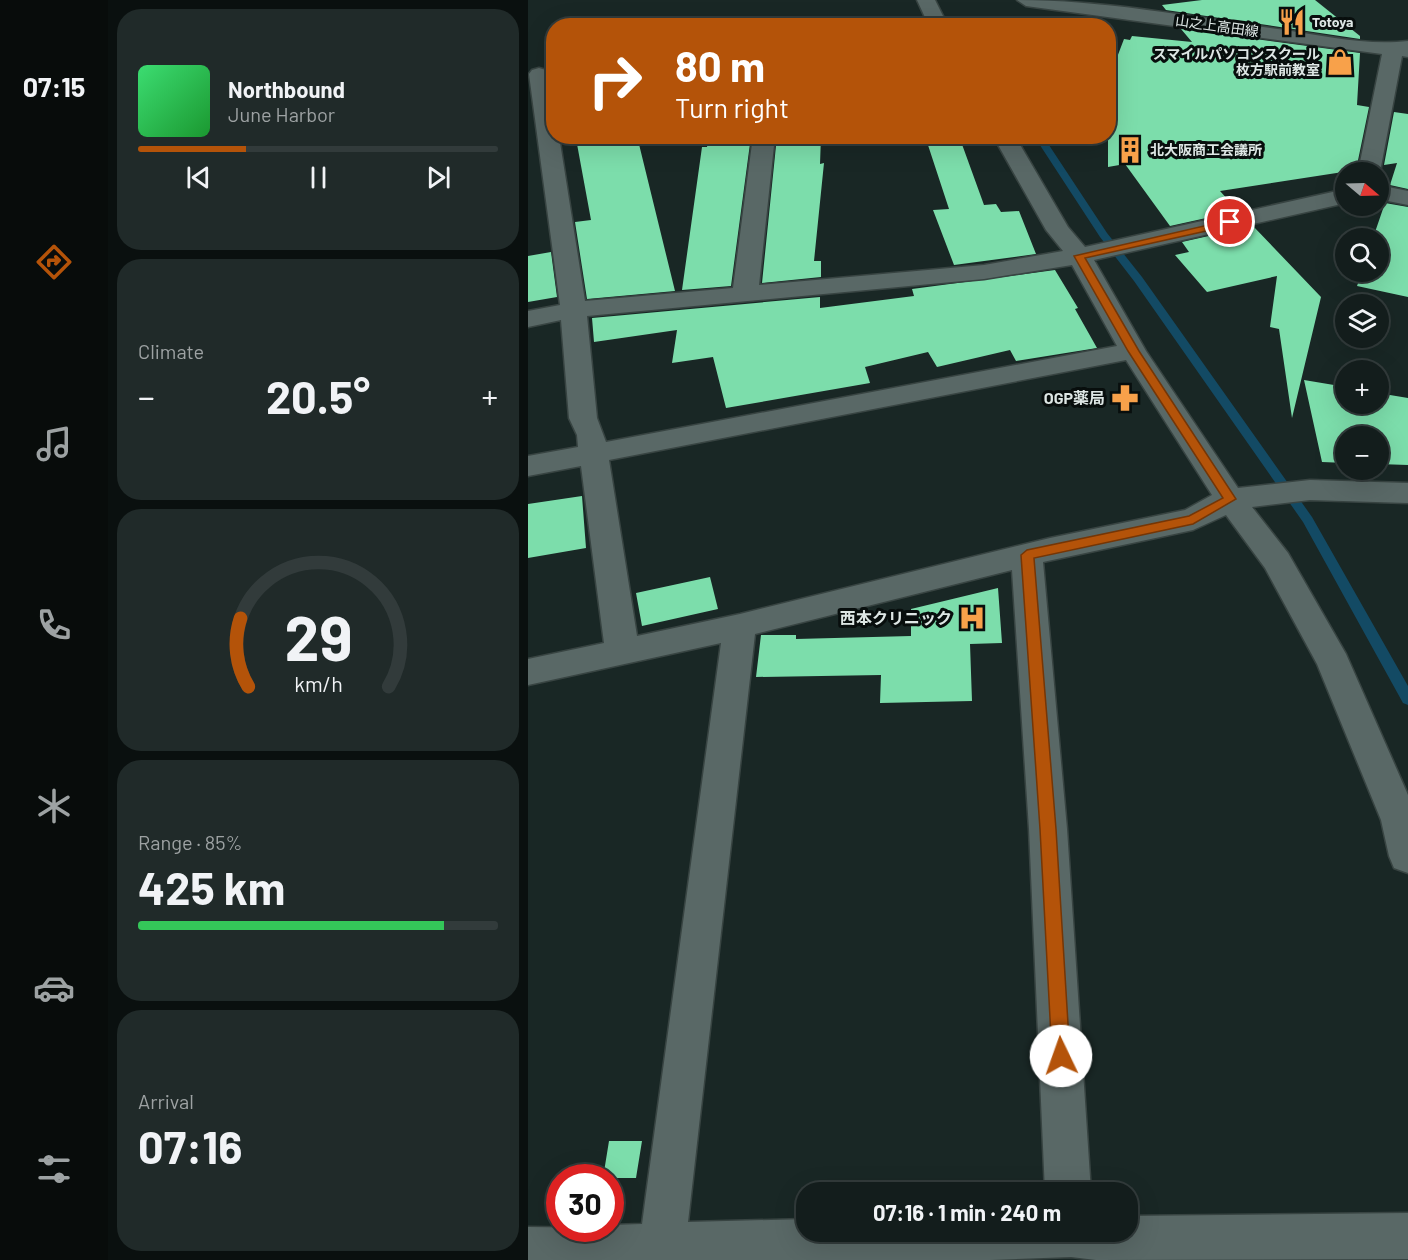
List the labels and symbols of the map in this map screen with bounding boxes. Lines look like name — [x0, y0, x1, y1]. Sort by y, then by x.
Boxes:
restaurant icon: Totoya — [1277, 7, 1307, 37]
street label: 山之上高田線 — [1174, 11, 1260, 40]
place label: Totoya — [1312, 13, 1353, 30]
place label: スマイルパソコンスクール 枚方駅前教室 — [1153, 45, 1320, 78]
shop icon: スマイルパソコンスクール 枚方駅前教室 — [1325, 47, 1355, 77]
building icon: 北大阪商工会議所 — [1115, 135, 1145, 165]
place label: 北大阪商工会議所 — [1150, 141, 1262, 158]
north arrow — [1335, 162, 1389, 216]
pin — [1204, 196, 1255, 247]
pharmacy icon: OGP薬局 — [1110, 383, 1140, 413]
place label: OGP薬局 — [1044, 388, 1105, 407]
hospital icon: 西本クリニック — [957, 603, 987, 633]
place label: 西本クリニック — [840, 608, 952, 627]
position arrow — [1029, 1024, 1093, 1088]
speed limit sign: 30 — [546, 1164, 624, 1242]

